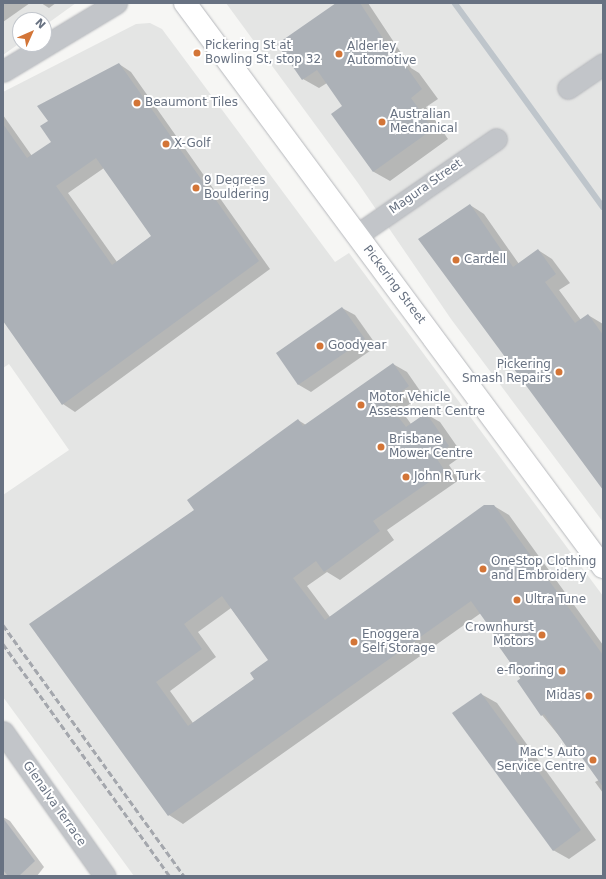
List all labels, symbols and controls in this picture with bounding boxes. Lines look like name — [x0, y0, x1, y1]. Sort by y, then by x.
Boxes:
north arrow — [12, 12, 52, 52]
text: N — [32, 16, 48, 32]
place label: Pickering St at Bowling St, stop 32 — [205, 39, 321, 67]
place label: Alderley Automotive — [347, 40, 416, 68]
marker: Pickering St at Bowling St, stop 32 — [192, 48, 202, 58]
marker: Alderley Automotive — [334, 49, 344, 59]
place label: Beaumont Tiles — [145, 96, 238, 110]
marker: Beaumont Tiles — [132, 98, 142, 108]
place label: Australian Mechanical — [390, 108, 458, 136]
marker: Australian Mechanical — [377, 117, 387, 127]
place label: X-Golf — [174, 137, 211, 151]
marker: X-Golf — [161, 139, 171, 149]
street label: Magura Street — [387, 157, 465, 217]
place label: 9 Degrees Bouldering — [204, 174, 269, 202]
marker: 9 Degrees Bouldering — [191, 183, 201, 193]
street label: Pickering Street — [360, 243, 428, 327]
place label: Cardell — [464, 253, 506, 267]
marker: Cardell — [451, 255, 461, 265]
place label: Goodyear — [328, 339, 386, 353]
marker: Goodyear — [315, 341, 325, 351]
place label: Pickering Smash Repairs — [462, 358, 551, 386]
marker: Pickering Smash Repairs — [554, 367, 564, 377]
place label: Motor Vehicle Assessment Centre — [369, 391, 485, 419]
marker: Motor Vehicle Assessment Centre — [356, 400, 366, 410]
place label: Brisbane Mower Centre — [389, 433, 473, 461]
marker: Brisbane Mower Centre — [376, 442, 386, 452]
place label: John R Turk — [414, 470, 481, 484]
marker: John R Turk — [401, 472, 411, 482]
place label: OneStop Clothing and Embroidery — [491, 555, 596, 583]
marker: OneStop Clothing and Embroidery — [478, 564, 488, 574]
place label: Ultra Tune — [525, 593, 586, 607]
marker: Ultra Tune — [512, 595, 522, 605]
place label: Crownhurst Motors — [465, 621, 534, 649]
place label: Enoggera Self Storage — [362, 628, 435, 656]
marker: Crownhurst Motors — [537, 630, 547, 640]
marker: Enoggera Self Storage — [349, 637, 359, 647]
place label: e-flooring — [497, 664, 554, 678]
marker: e-flooring — [557, 666, 567, 676]
place label: Midas — [546, 689, 581, 703]
marker: Midas — [584, 691, 594, 701]
place label: Mac's Auto Service Centre — [497, 746, 585, 774]
marker: Mac's Auto Service Centre — [588, 755, 598, 765]
street label: Glenalva Terrace — [19, 759, 89, 849]

